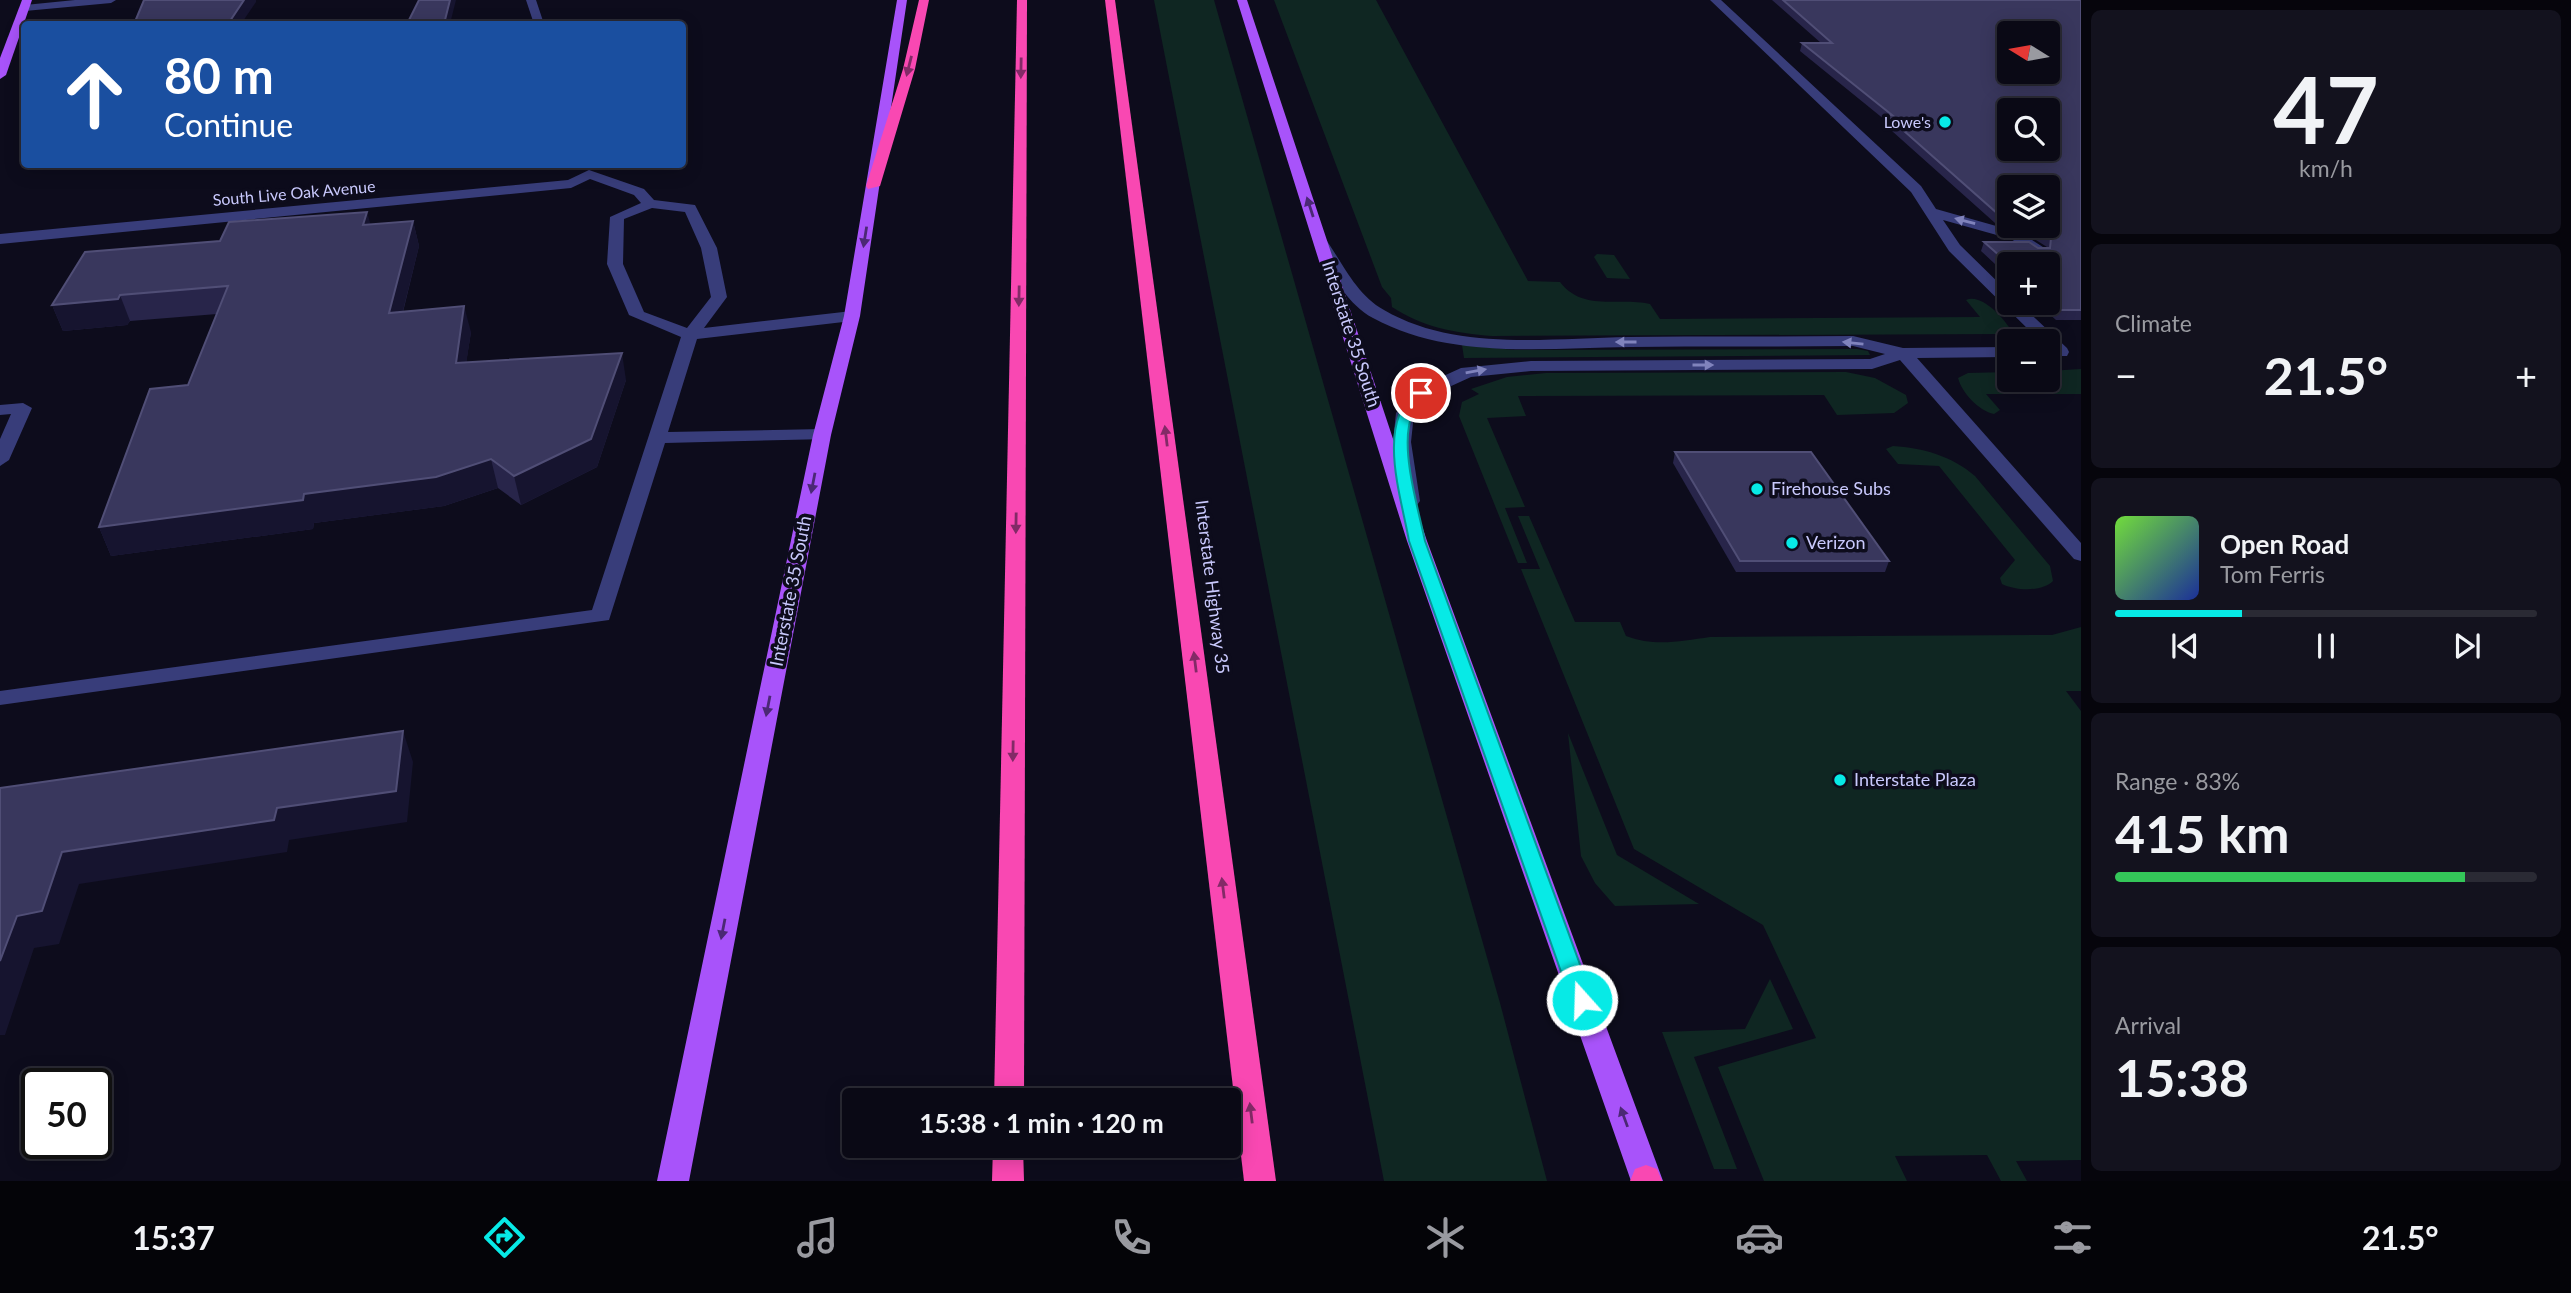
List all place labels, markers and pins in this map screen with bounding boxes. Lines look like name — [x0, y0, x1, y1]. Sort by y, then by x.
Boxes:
place label: Lowe's — [1884, 112, 1931, 131]
marker: Lowe's — [1937, 114, 1953, 130]
pin — [1391, 363, 1451, 423]
place label: Firehouse Subs — [1771, 477, 1891, 499]
marker: Firehouse Subs — [1749, 481, 1765, 497]
place label: Verizon — [1806, 531, 1865, 553]
marker: Verizon — [1784, 535, 1800, 551]
place label: Interstate Plaza — [1854, 768, 1976, 790]
marker: Interstate Plaza — [1832, 772, 1848, 788]

